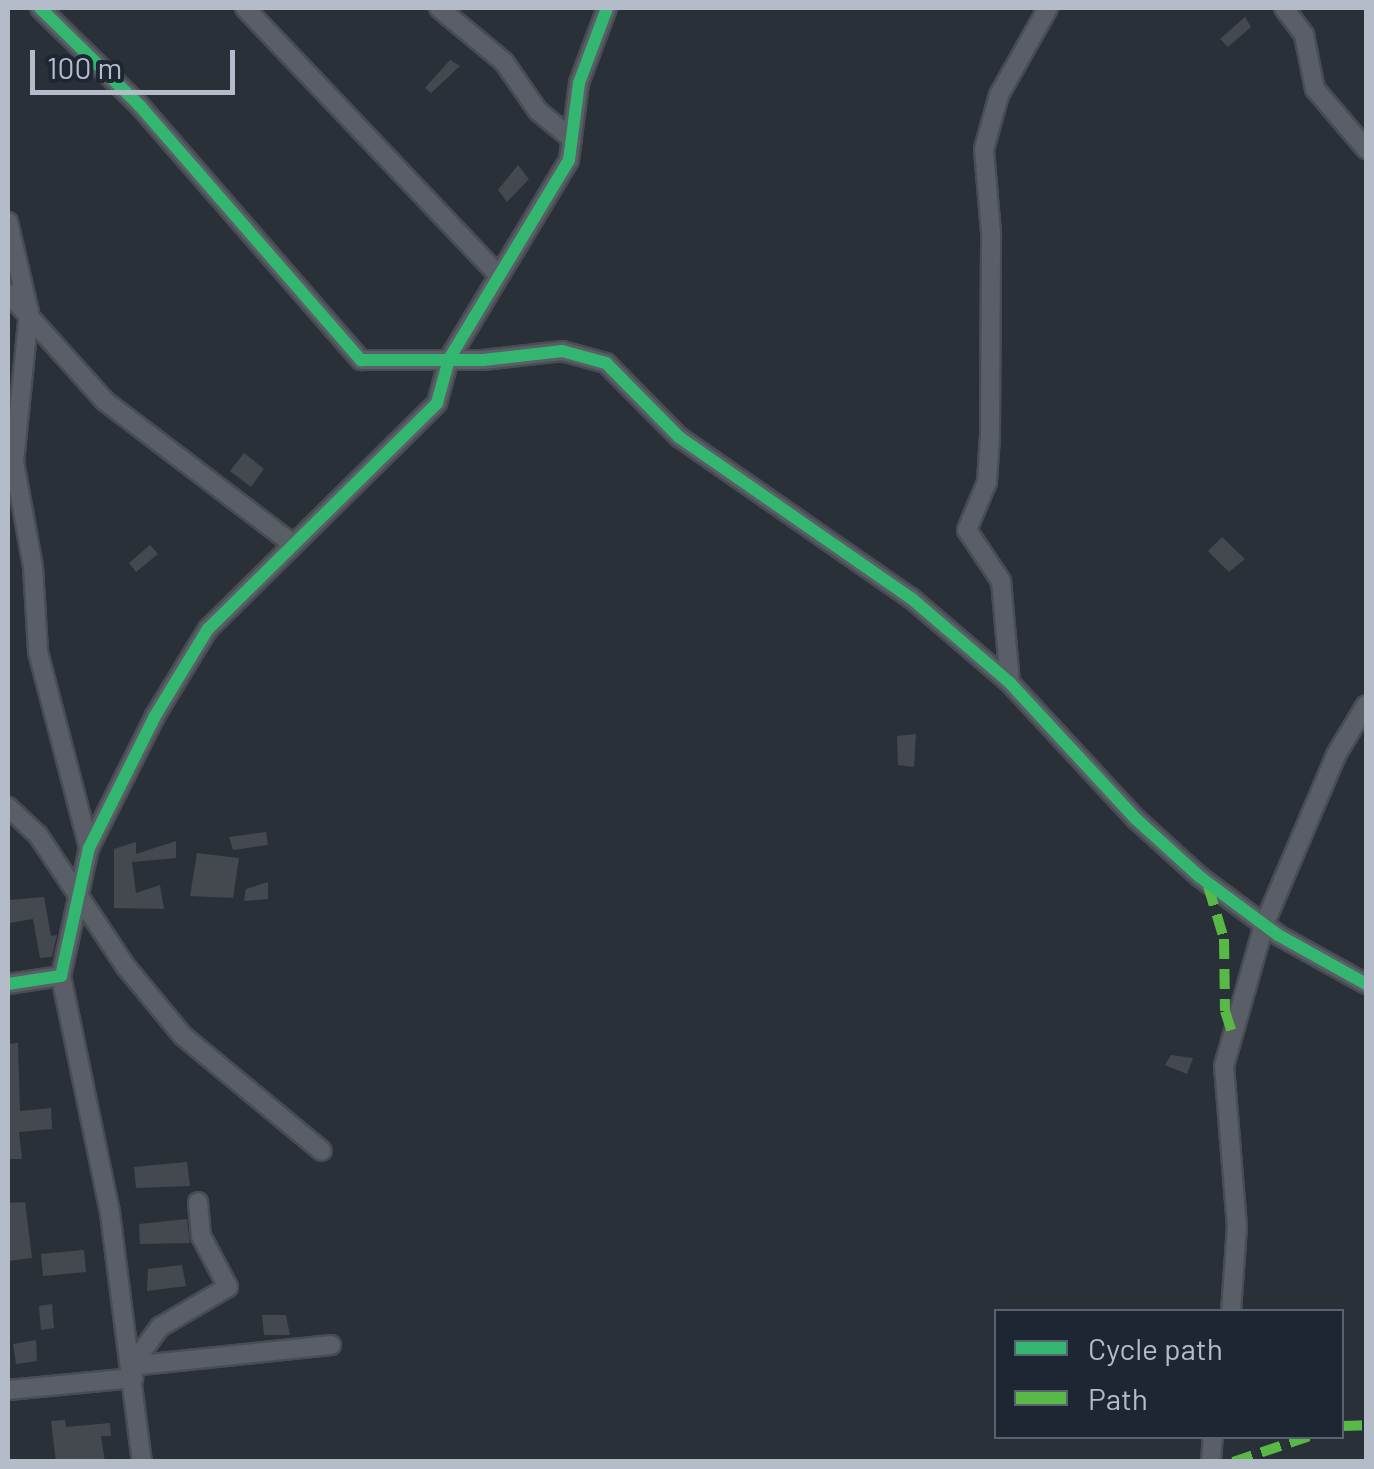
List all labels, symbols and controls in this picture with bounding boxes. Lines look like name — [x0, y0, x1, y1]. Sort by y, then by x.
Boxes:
scale bar — [35, 30, 240, 92]
text: 100 m — [47, 49, 122, 85]
legend — [994, 1309, 1344, 1439]
text: Cycle path — [1088, 1330, 1223, 1366]
text: Path — [1088, 1380, 1148, 1416]

